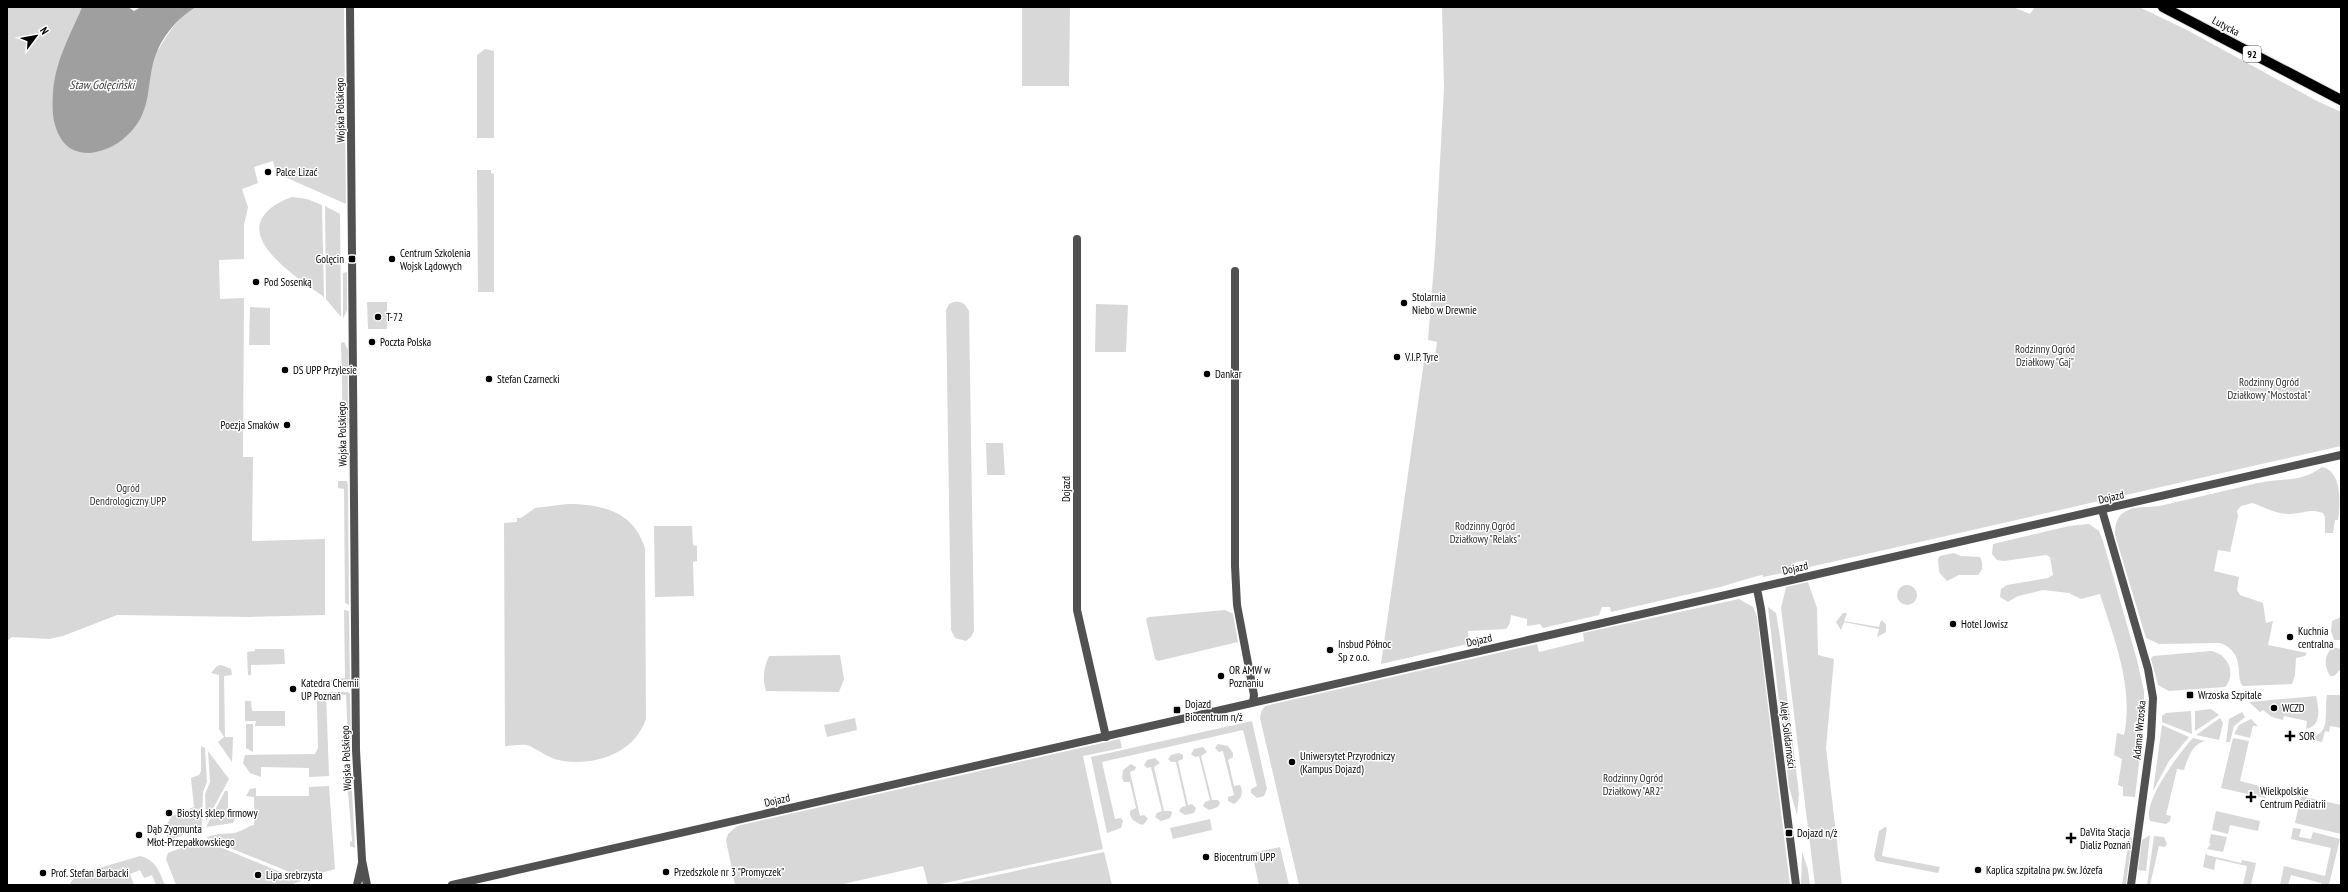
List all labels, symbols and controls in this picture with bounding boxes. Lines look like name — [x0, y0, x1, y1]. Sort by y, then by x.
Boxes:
street label: Lutycka — [2210, 13, 2242, 39]
north arrow — [16, 16, 56, 56]
text: N — [37, 24, 52, 37]
road number: 92 — [2243, 46, 2261, 62]
water label: Staw Golęciński — [70, 77, 136, 92]
street label: Wojska Polskiego — [332, 77, 348, 143]
place label: Palce Lizać — [276, 165, 318, 179]
marker: Palce Lizać — [263, 167, 273, 177]
place label: Centrum Szkolenia Wojsk Lądowych — [400, 246, 471, 273]
place label: Golęcin — [316, 252, 344, 266]
marker: Golęcin — [347, 254, 357, 264]
marker: Centrum Szkolenia Wojsk Lądowych — [387, 254, 397, 264]
place label: Pod Sosenką — [264, 275, 312, 289]
marker: Pod Sosenką — [251, 277, 261, 287]
place label: Stolarnia Niebo w Drewnie — [1412, 290, 1477, 317]
marker: Stolarnia Niebo w Drewnie — [1399, 298, 1409, 308]
place label: T-72 — [386, 310, 403, 324]
marker: T-72 — [373, 312, 383, 322]
place label: Poczta Polska — [380, 335, 431, 349]
marker: Poczta Polska — [367, 337, 377, 347]
park label: Rodzinny Ogród Działkowy "Gaj" — [2015, 342, 2075, 369]
place label: V.I.P. Tyre — [1404, 350, 1439, 364]
marker: V.I.P. Tyre — [1392, 352, 1402, 362]
place label: DS UPP Przylesie — [293, 363, 357, 377]
marker: DS UPP Przylesie — [280, 365, 290, 375]
place label: Dankar — [1215, 367, 1242, 381]
marker: Dankar — [1202, 369, 1212, 379]
place label: Stefan Czarnecki — [497, 372, 560, 386]
marker: Stefan Czarnecki — [484, 374, 494, 384]
park label: Rodzinny Ogród Działkowy "Mostostal" — [2228, 375, 2311, 402]
street label: Wojska Polskiego — [334, 401, 350, 467]
place label: Poezja Smaków — [221, 418, 280, 432]
marker: Poezja Smaków — [282, 420, 292, 430]
street label: Dojazd — [1059, 476, 1073, 502]
park label: Ogród Dendrologiczny UPP — [90, 481, 166, 508]
street label: Dojazd — [2097, 487, 2125, 507]
park label: Rodzinny Ogród Działkowy "Relaks" — [1450, 519, 1520, 546]
street label: Dojazd — [1781, 558, 1809, 578]
place label: Hotel Jowisz — [1961, 617, 2008, 631]
marker: Hotel Jowisz — [1948, 619, 1958, 629]
place label: Kuchnia centralna — [2298, 624, 2333, 651]
street label: Dojazd — [1465, 630, 1493, 650]
marker: Kuchnia centralna — [2285, 632, 2295, 642]
place label: Insbud Północ Sp z o.o. — [1338, 637, 1391, 664]
marker: Insbud Północ Sp z o.o. — [1325, 645, 1335, 655]
place label: OR AMW w Poznaniu — [1229, 663, 1271, 690]
marker: OR AMW w Poznaniu — [1216, 671, 1226, 681]
place label: Katedra Chemii UP Poznań — [301, 676, 359, 703]
marker: Katedra Chemii UP Poznań — [288, 684, 298, 694]
place label: Wrzoska Szpitale — [2198, 688, 2262, 702]
marker: Wrzoska Szpitale — [2185, 690, 2195, 700]
place label: Dojazd Biocentrum n/ż — [1185, 697, 1243, 724]
street label: Adama Wrzoska — [2129, 700, 2149, 760]
street label: Aleje Solidarności — [1777, 701, 1799, 769]
place label: WCZD — [2282, 701, 2305, 715]
marker: WCZD — [2269, 703, 2279, 713]
marker: Dojazd Biocentrum n/ż — [1172, 705, 1182, 715]
street label: Wojska Polskiego — [338, 725, 354, 791]
place label: SOR — [2299, 729, 2315, 743]
marker: SOR — [2284, 730, 2296, 742]
place label: Uniwersytet Przyrodniczy (Kampus Dojazd) — [1300, 749, 1396, 776]
marker: Uniwersytet Przyrodniczy (Kampus Dojazd) — [1287, 757, 1297, 767]
park label: Rodzinny Ogród Działkowy "AR2" — [1603, 771, 1663, 798]
place label: Wielkpolskie Centrum Pediatrii — [2260, 784, 2326, 811]
street label: Dojazd — [763, 790, 791, 810]
marker: Wielkpolskie Centrum Pediatrii — [2245, 791, 2257, 803]
place label: Biostyl sklep firmowy — [177, 806, 258, 820]
marker: Biostyl sklep firmowy — [164, 808, 174, 818]
place label: Dąb Zygmunta Młot-Przepałkowskiego — [147, 822, 235, 849]
place label: DaVita Stacja Dializ Poznań — [2080, 825, 2131, 852]
place label: Dojazd n/ż — [1797, 826, 1837, 840]
marker: Dojazd n/ż — [1784, 828, 1794, 838]
marker: Dąb Zygmunta Młot-Przepałkowskiego — [134, 830, 144, 840]
marker: DaVita Stacja Dializ Poznań — [2065, 832, 2077, 844]
place label: Biocentrum UPP — [1214, 850, 1275, 864]
marker: Biocentrum UPP — [1201, 852, 1211, 862]
place label: Kaplica szpitalna pw. św. Józefa — [1986, 863, 2103, 877]
place label: Przedszkole nr 3 "Promyczek" — [674, 865, 784, 879]
marker: Kaplica szpitalna pw. św. Józefa — [1973, 865, 1983, 875]
place label: Prof. Stefan Barbacki — [51, 866, 129, 880]
marker: Przedszkole nr 3 "Promyczek" — [661, 867, 671, 877]
marker: Prof. Stefan Barbacki — [38, 868, 48, 878]
place label: Lipa srebrzysta — [266, 868, 323, 882]
marker: Lipa srebrzysta — [253, 870, 263, 880]

